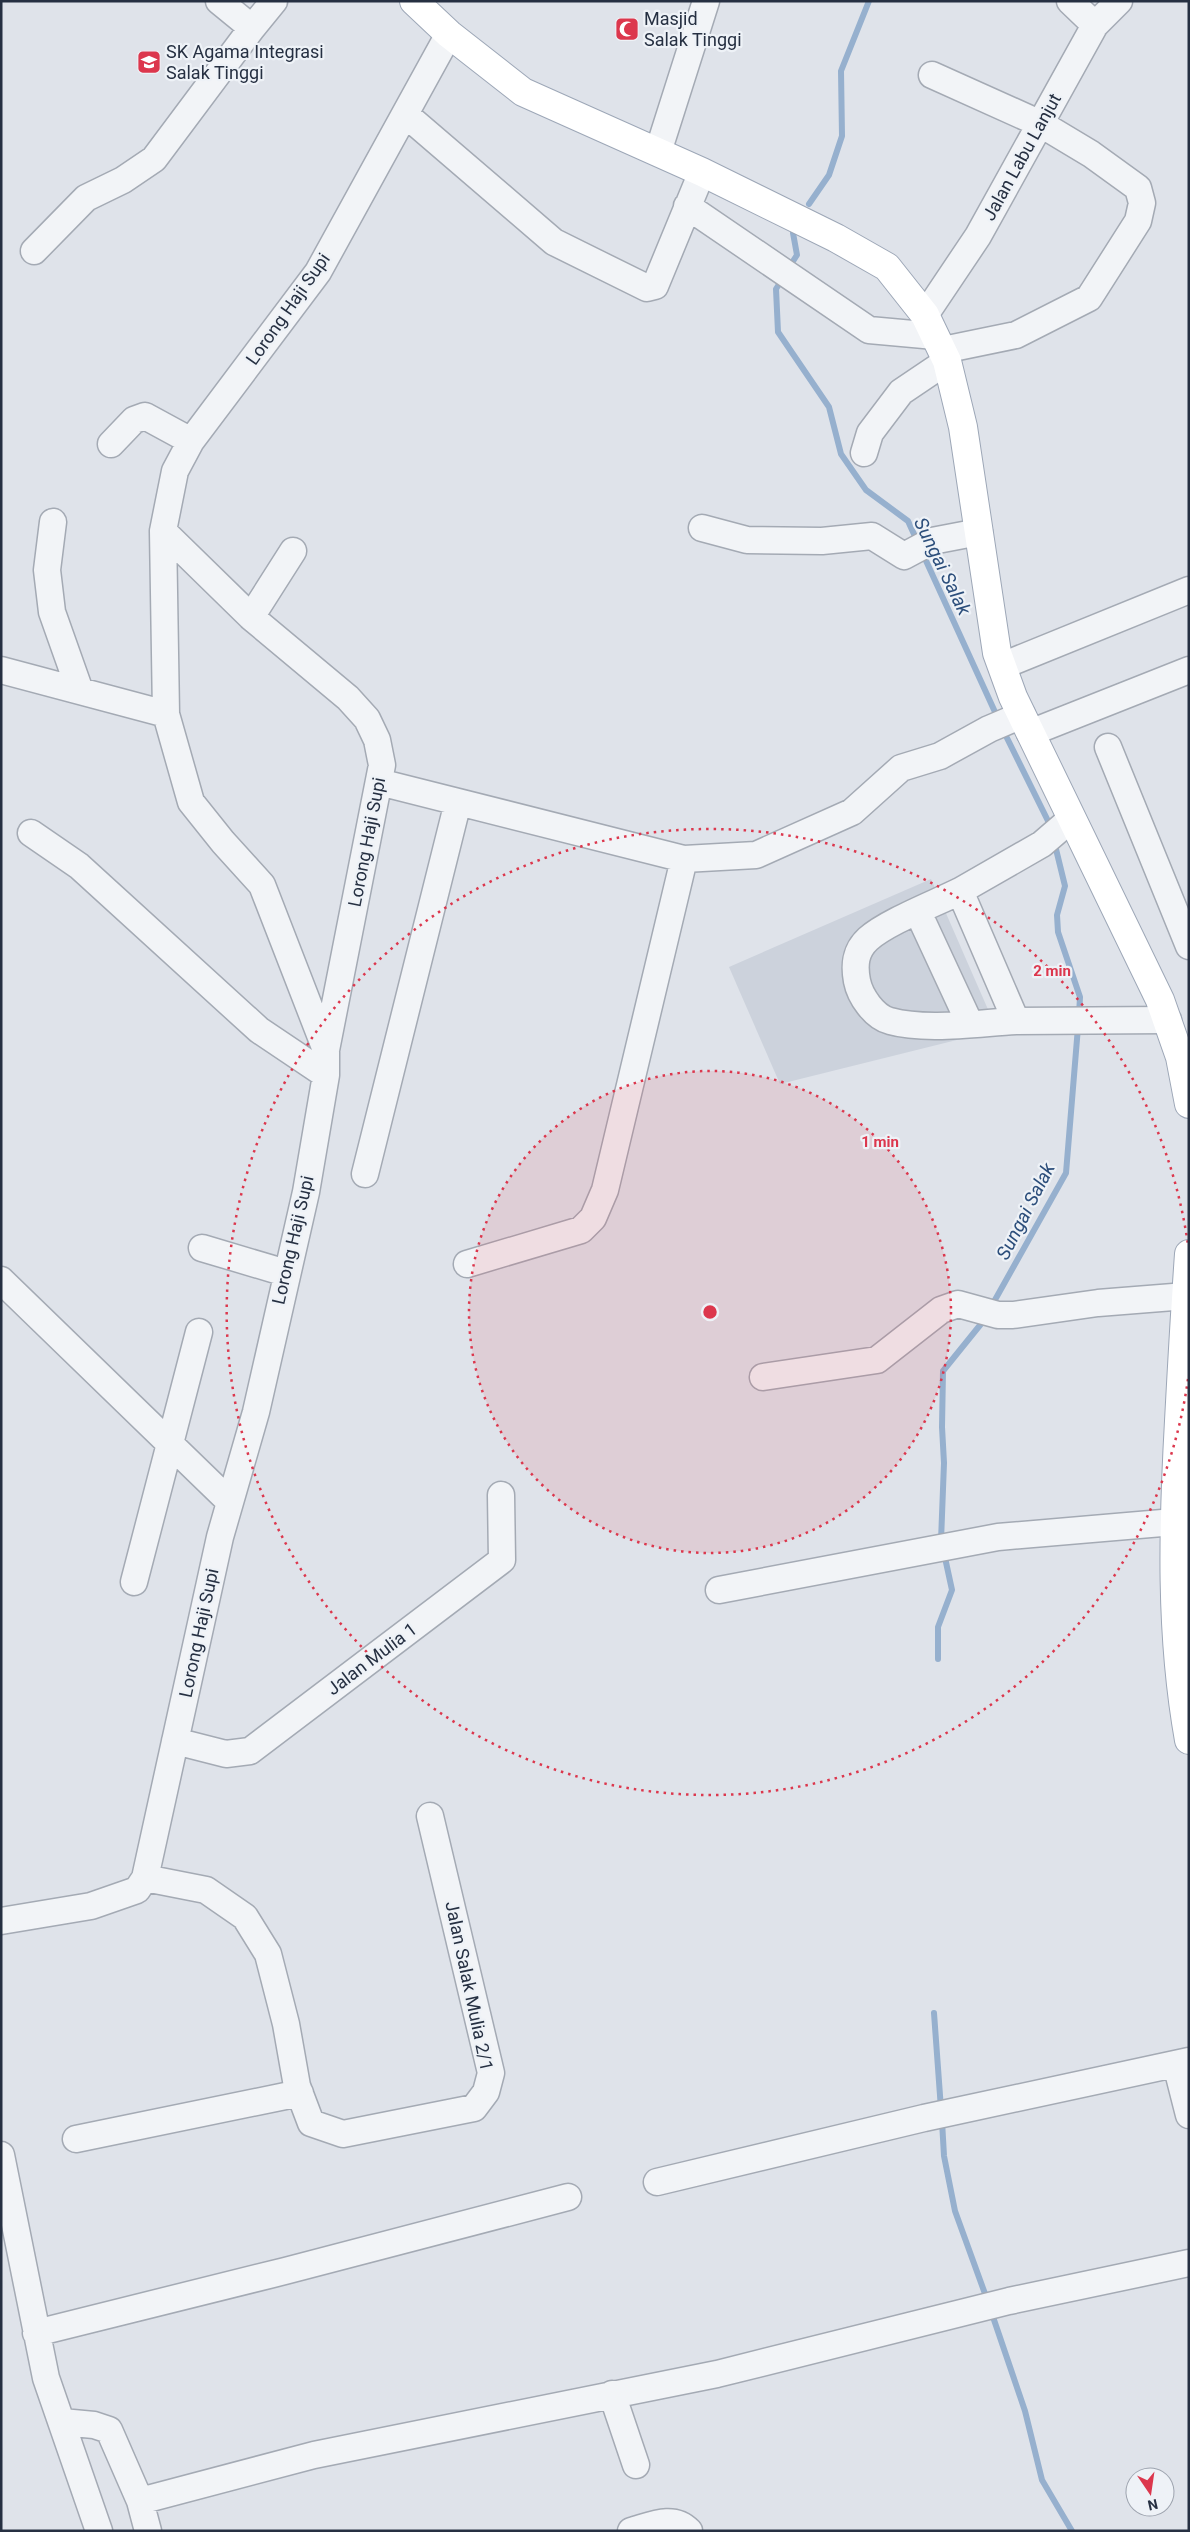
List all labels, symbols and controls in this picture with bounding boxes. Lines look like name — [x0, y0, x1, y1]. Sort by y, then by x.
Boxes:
place label: Masjid Salak Tinggi — [644, 8, 742, 50]
mosque icon: Masjid Salak Tinggi — [614, 16, 640, 42]
place label: SK Agama Integrasi Salak Tinggi — [166, 41, 324, 83]
school or university icon: SK Agama Integrasi Salak Tinggi — [136, 49, 162, 75]
street label: Jalan Labu Lanjut — [978, 90, 1065, 224]
street label: Lorong Haji Supi — [241, 249, 334, 369]
water label: Sungai Salak — [909, 514, 976, 619]
street label: Lorong Haji Supi — [344, 775, 389, 908]
text: 2 min — [1033, 962, 1071, 980]
text: 1 min — [861, 1133, 899, 1151]
water label: Sungai Salak — [991, 1158, 1060, 1264]
street label: Lorong Haji Supi — [267, 1173, 318, 1306]
centre of rings — [701, 1303, 719, 1321]
street label: Lorong Haji Supi — [175, 1566, 222, 1699]
street label: Jalan Mulia 1 — [323, 1618, 421, 1699]
street label: Jalan Salak Mulia 2/1 — [441, 1899, 498, 2073]
north arrow — [1125, 2467, 1175, 2517]
text: N — [1146, 2496, 1160, 2514]

